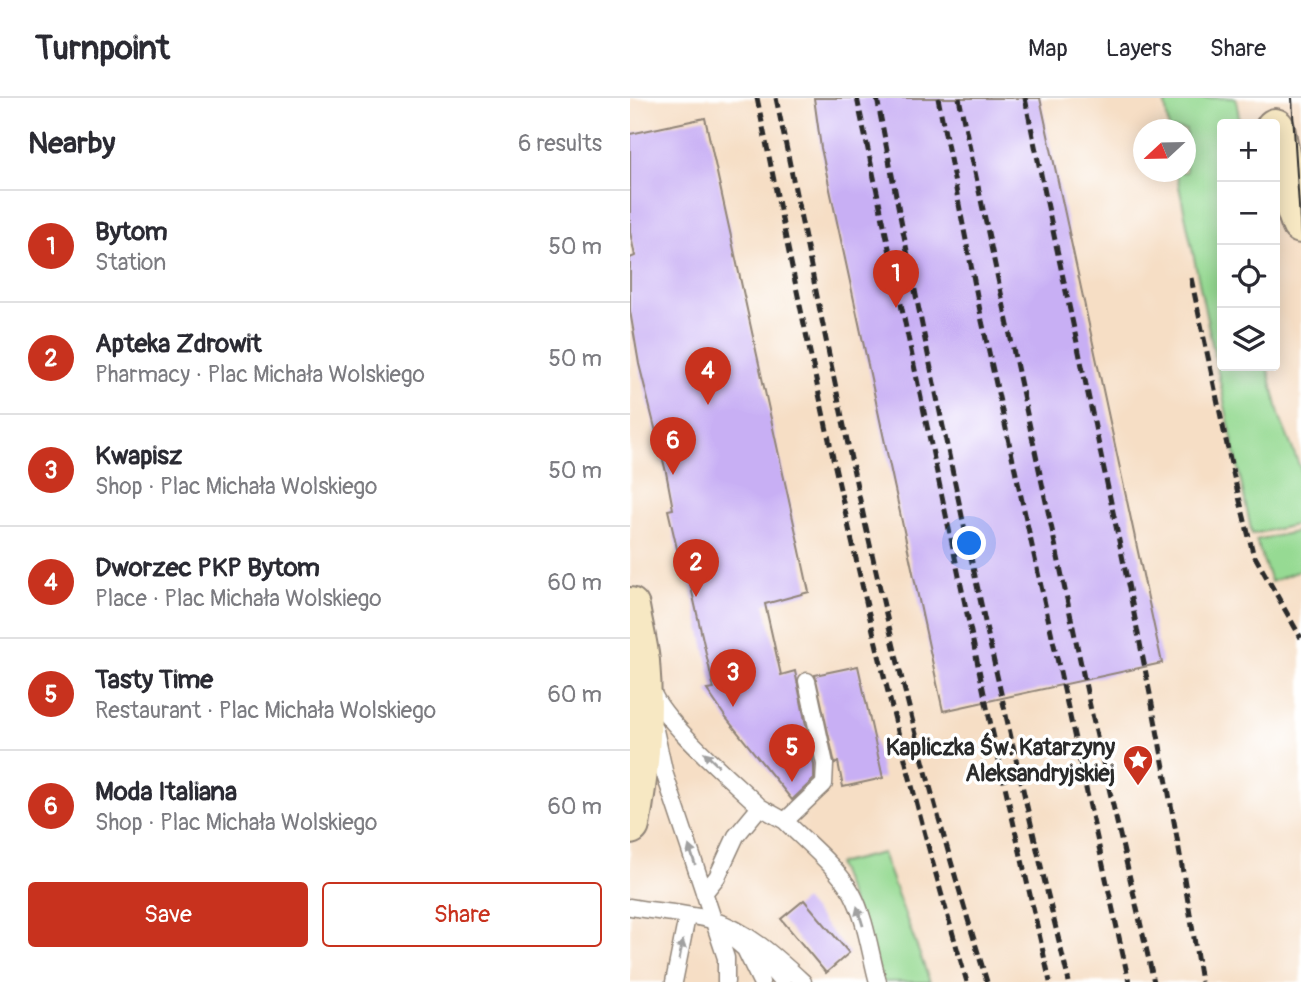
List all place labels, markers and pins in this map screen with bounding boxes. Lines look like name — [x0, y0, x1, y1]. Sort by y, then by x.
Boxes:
pin: 1 — [873, 250, 919, 308]
pin: 4 — [685, 347, 731, 405]
pin: 6 — [650, 417, 696, 475]
pin: 2 — [673, 539, 719, 597]
pin: 3 — [710, 649, 756, 707]
pin: 5 — [769, 724, 815, 782]
place label: Kapliczka Św. Katarzyny Aleksandryjskiej — [886, 732, 1115, 788]
place icon: Kapliczka Św. Katarzyny Aleksandryjskiej — [1121, 743, 1155, 787]

